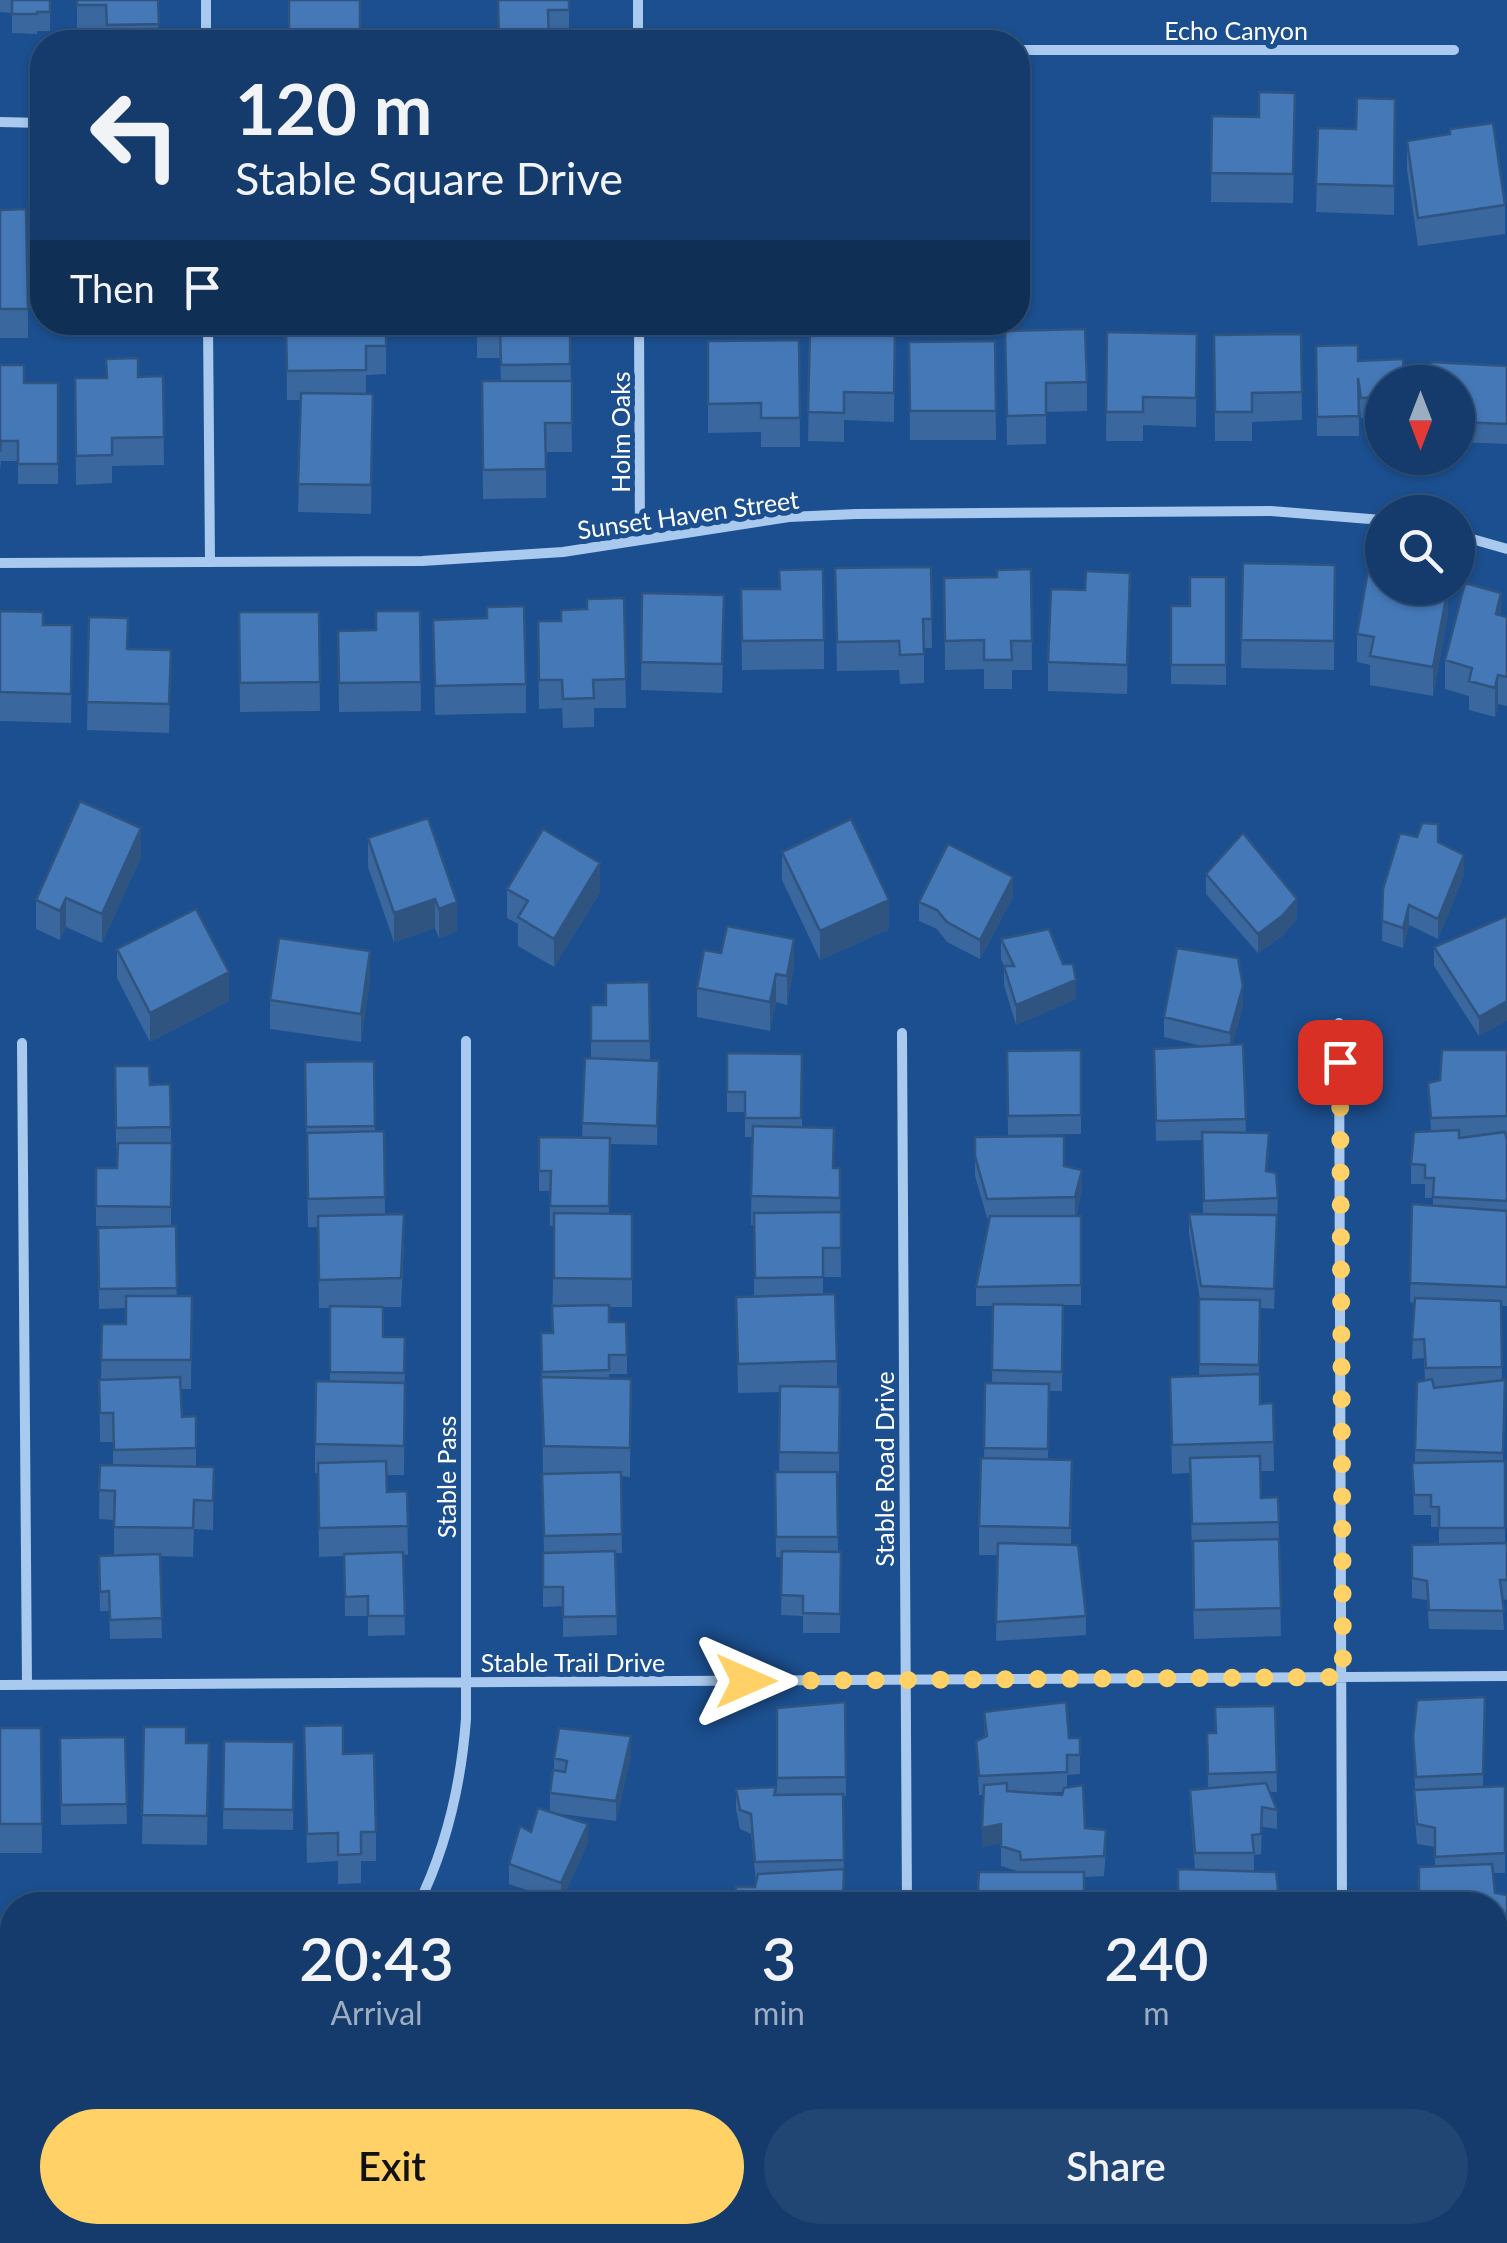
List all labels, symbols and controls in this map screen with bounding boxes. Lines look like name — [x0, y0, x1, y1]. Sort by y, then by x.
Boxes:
street label: Echo Canyon — [1164, 15, 1308, 45]
text: 120 m — [235, 66, 432, 150]
icon: left — [70, 70, 200, 200]
text: Stable Square Drive — [235, 151, 623, 205]
icon: arrive — [175, 260, 230, 315]
text: Then — [70, 265, 155, 311]
north arrow — [1365, 365, 1475, 475]
map controls — [1365, 365, 1475, 605]
street label: Holm Oaks — [605, 371, 635, 493]
street label: Sunset Haven Street — [575, 484, 801, 544]
button: search — [1365, 495, 1475, 605]
pin — [1298, 1020, 1383, 1105]
icon: arrive — [1313, 1035, 1368, 1090]
street label: Stable Road Drive — [869, 1371, 899, 1567]
street label: Stable Pass — [431, 1416, 461, 1538]
position arrow — [694, 1629, 798, 1733]
street label: Stable Trail Drive — [481, 1647, 665, 1677]
text: 20:43 — [299, 1922, 454, 1994]
text: 3 — [762, 1922, 796, 1994]
text: 240 — [1104, 1922, 1209, 1994]
text: Arrival — [330, 1993, 423, 2032]
text: min — [753, 1993, 805, 2032]
text: m — [1143, 1993, 1170, 2032]
button: Exit — [40, 2109, 744, 2224]
button: Share — [764, 2109, 1468, 2224]

